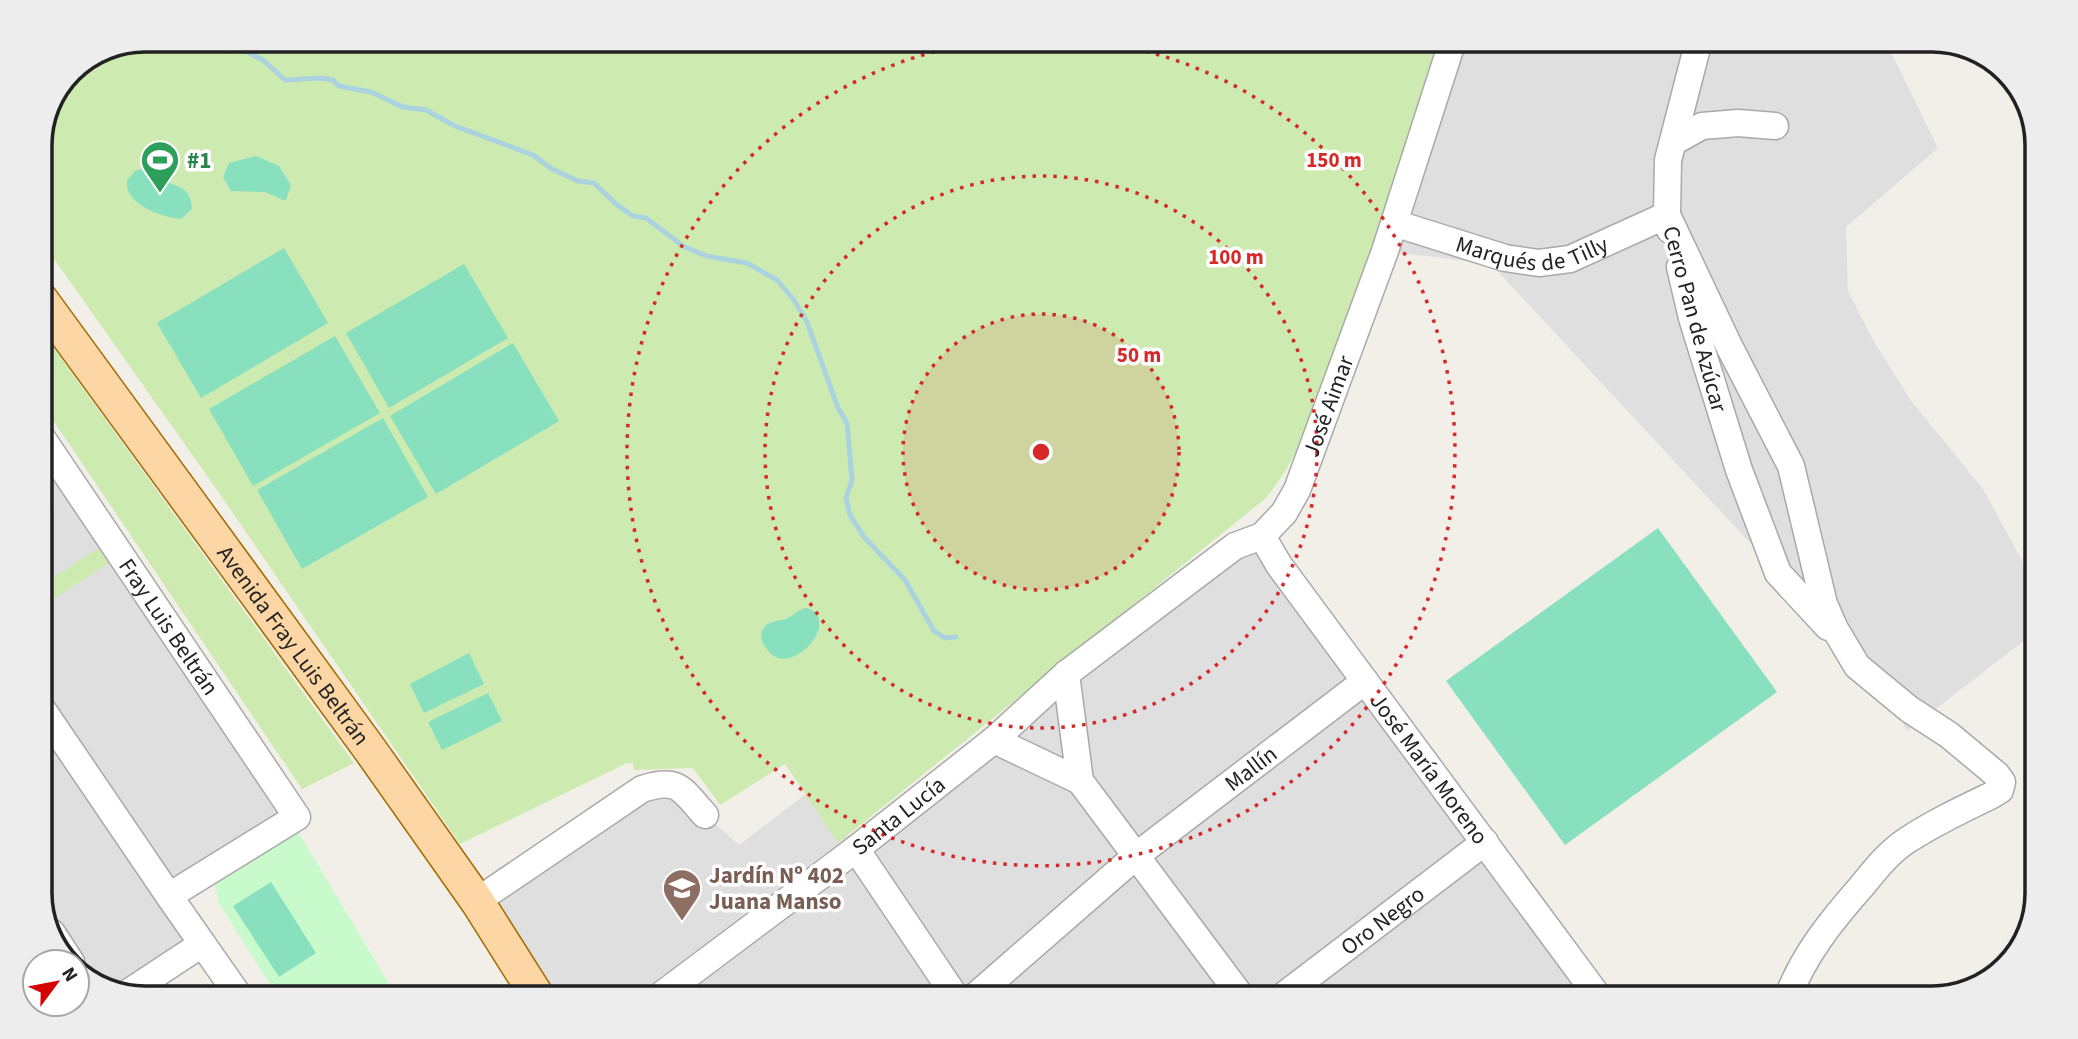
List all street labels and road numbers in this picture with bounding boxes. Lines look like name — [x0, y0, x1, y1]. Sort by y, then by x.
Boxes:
street label: Cerro Pan de Azúcar — [1654, 222, 1736, 417]
street label: Marqués de Tilly — [1452, 227, 1614, 280]
street label: José Aimar — [1294, 350, 1362, 461]
street label: Avenida Fray Luis Beltrán — [209, 538, 378, 752]
street label: Fray Luis Beltrán — [111, 552, 227, 702]
street label: José María Moreno — [1363, 686, 1497, 851]
street label: Mallín — [1217, 737, 1284, 799]
street label: Santa Lucía — [845, 768, 952, 863]
street label: Oro Negro — [1333, 877, 1431, 963]

